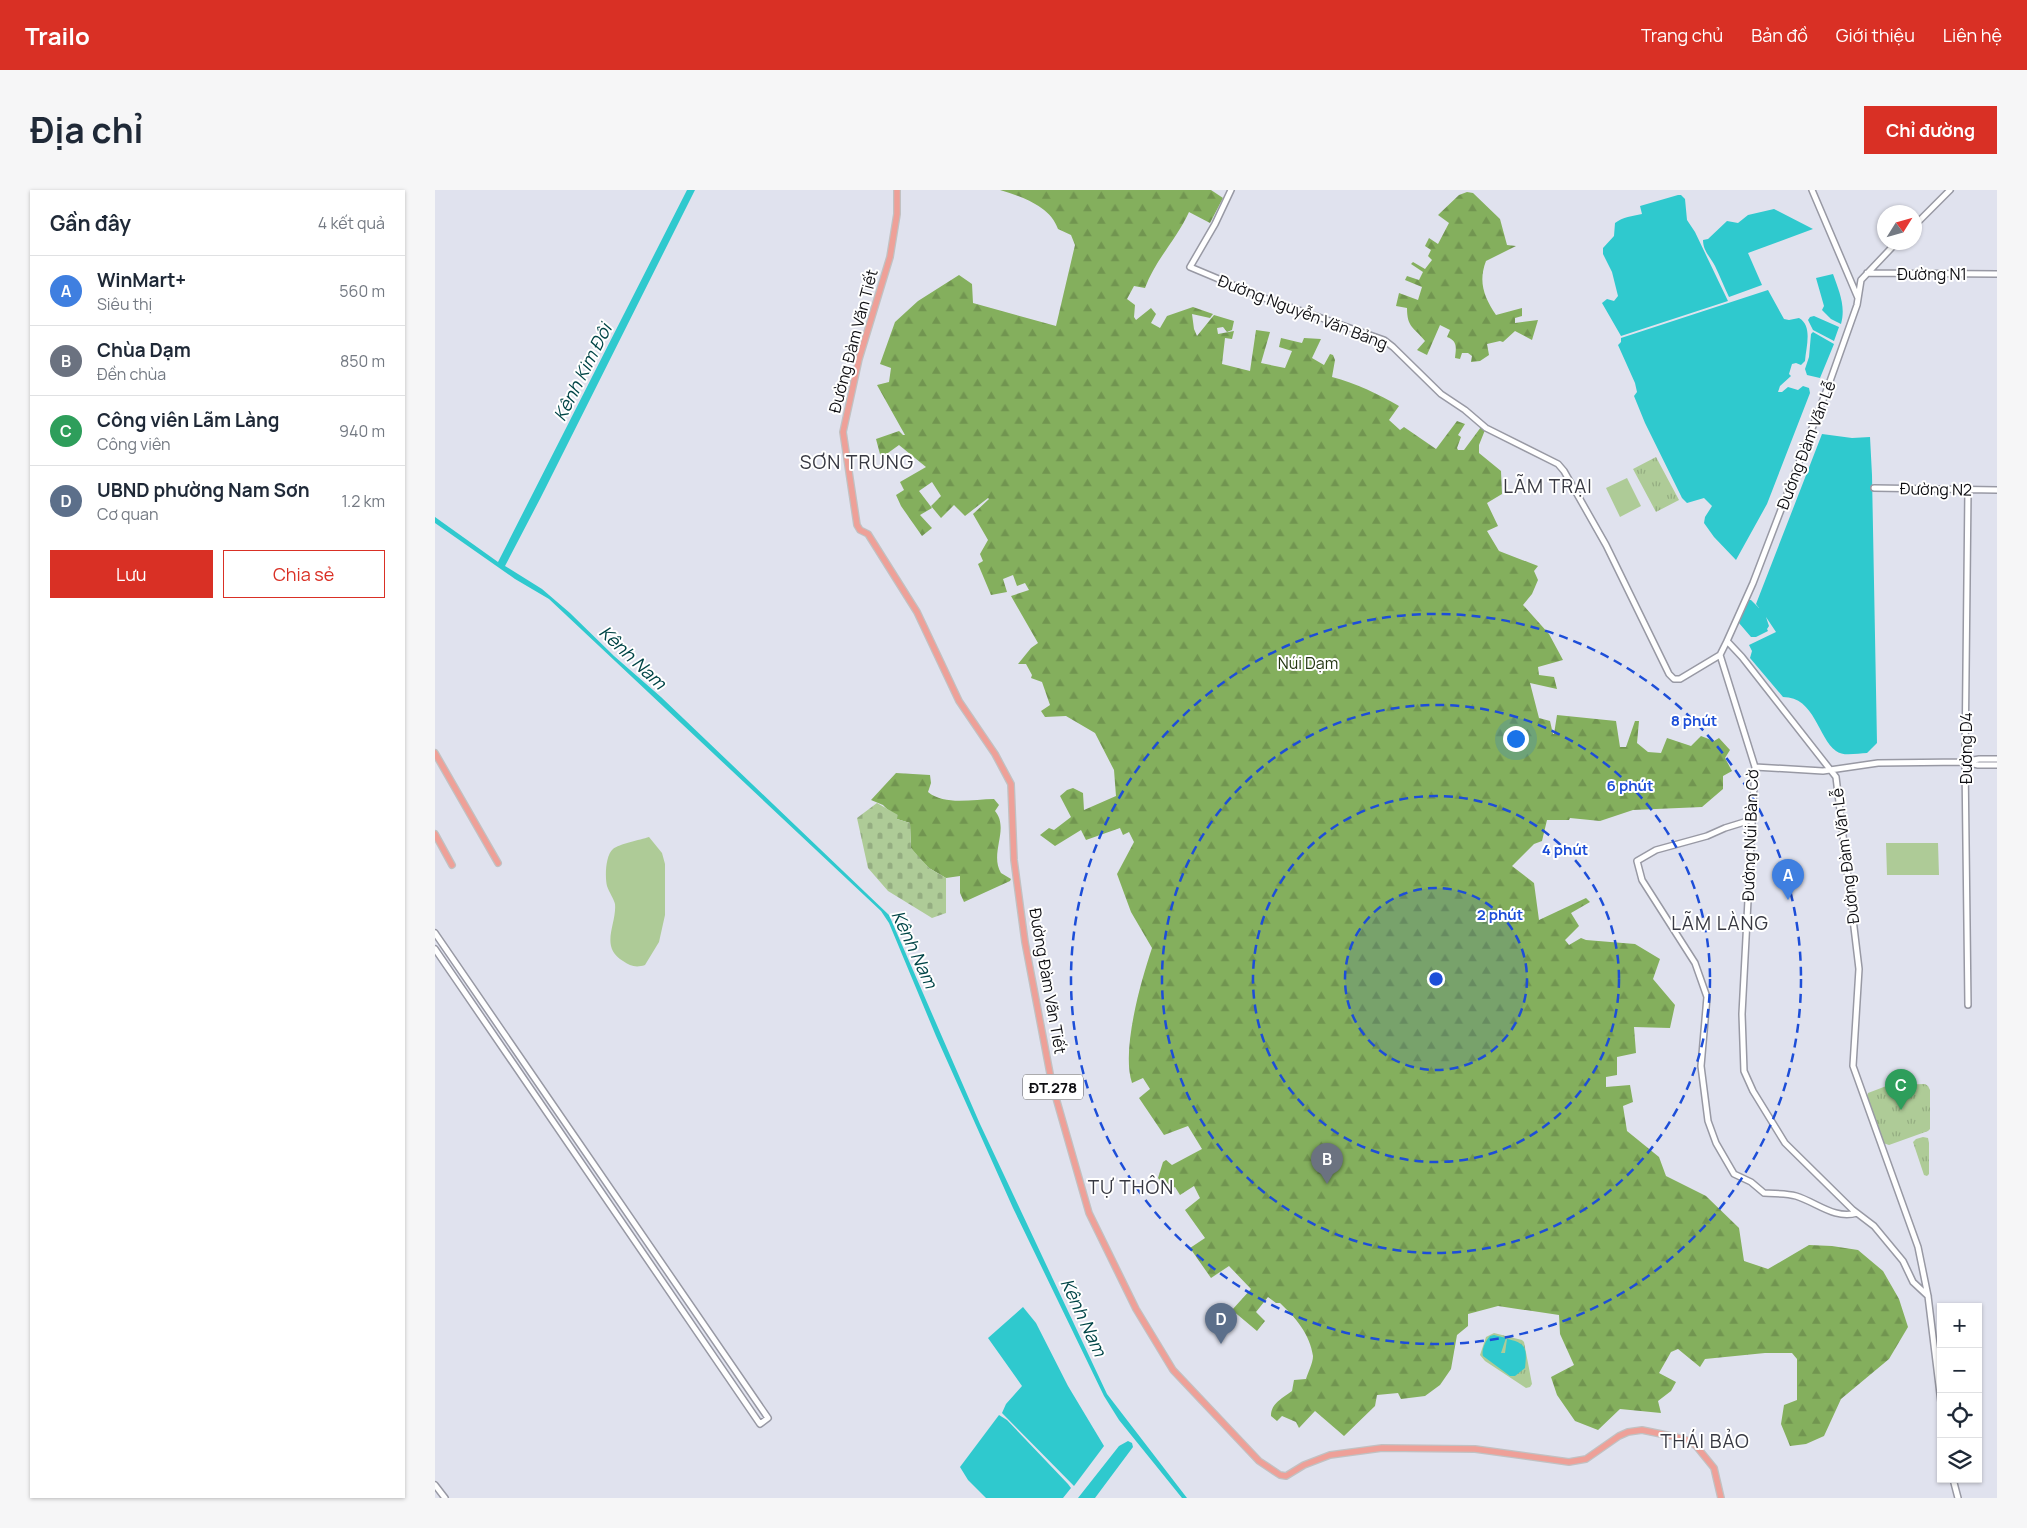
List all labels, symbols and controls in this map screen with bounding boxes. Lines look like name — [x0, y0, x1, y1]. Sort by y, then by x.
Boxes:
text: Trailo — [25, 19, 90, 52]
text: Trang chủ — [1641, 23, 1723, 47]
text: Bản đồ — [1751, 23, 1808, 47]
text: Giới thiệu — [1836, 23, 1915, 47]
text: Liên hệ — [1943, 23, 2002, 47]
text: Địa chỉ — [30, 106, 143, 154]
button: Chỉ đường — [1864, 106, 1997, 154]
north arrow — [1877, 205, 1922, 250]
text: Gần đây — [50, 209, 131, 237]
text: 4 kết quả — [318, 212, 385, 234]
street label: Đường N1 — [1897, 263, 1967, 285]
text: WinMart+ — [97, 267, 186, 293]
street label: Đường Đàm Văn Tiết — [823, 267, 883, 415]
street label: Đường Nguyễn Văn Bảng — [1215, 269, 1391, 355]
text: A — [61, 280, 71, 302]
text: 560 m — [339, 280, 385, 302]
text: Siêu thị — [97, 293, 152, 315]
water label: Kênh Kim Đôi — [547, 317, 618, 425]
text: Chùa Dạm — [97, 337, 191, 363]
text: B — [61, 350, 71, 372]
text: 850 m — [340, 350, 385, 372]
text: Đền chùa — [97, 363, 166, 385]
street label: Đường Đàm Văn Lễ — [1771, 377, 1841, 513]
text: Công viên Lãm Làng — [97, 407, 279, 433]
text: C — [60, 420, 72, 442]
text: 940 m — [339, 420, 385, 442]
text: Công viên — [97, 433, 171, 455]
district label: SƠN TRUNG — [800, 449, 914, 475]
district label: LÃM TRẠI — [1503, 473, 1593, 499]
text: UBND phường Nam Sơn — [97, 477, 310, 503]
street label: Đường N2 — [1900, 477, 1972, 501]
text: D — [60, 490, 72, 512]
text: 1.2 km — [342, 490, 385, 512]
text: Cơ quan — [97, 503, 159, 525]
button: Lưu — [50, 550, 213, 598]
button: Chia sẻ — [223, 550, 385, 598]
water label: Kênh Nam — [594, 620, 673, 695]
park label: Núi Dạm — [1278, 652, 1338, 674]
text: 8 phút — [1671, 710, 1717, 731]
street label: Đường D4 — [1955, 712, 1977, 784]
your location — [1503, 726, 1529, 752]
street label: Đường Núi Bàn Cờ — [1737, 769, 1763, 901]
text: 6 phút — [1607, 775, 1653, 796]
street label: Đường Đàm Văn Lễ — [1826, 787, 1864, 925]
text: 4 phút — [1542, 839, 1588, 860]
pin: A — [1772, 859, 1804, 900]
text: 2 phút — [1477, 904, 1523, 925]
water label: Kênh Nam — [887, 906, 944, 993]
street label: Đường Đàm Văn Tiết — [1024, 906, 1072, 1056]
district label: LÃM LÀNG — [1671, 910, 1769, 936]
centre of rings — [1427, 970, 1445, 988]
pin: C — [1885, 1069, 1917, 1110]
road number: ĐT.278 — [1023, 1074, 1083, 1100]
pin: B — [1311, 1143, 1343, 1184]
district label: TỰ THÔN — [1088, 1174, 1174, 1200]
water label: Kênh Nam — [1056, 1274, 1113, 1361]
pin: D — [1205, 1303, 1237, 1344]
map controls — [1937, 1303, 1982, 1483]
button: + — [1937, 1303, 1982, 1348]
button: − — [1937, 1348, 1982, 1393]
button: locate — [1937, 1393, 1982, 1438]
district label: THÁI BẢO — [1660, 1428, 1750, 1454]
button: layers — [1937, 1438, 1982, 1483]

